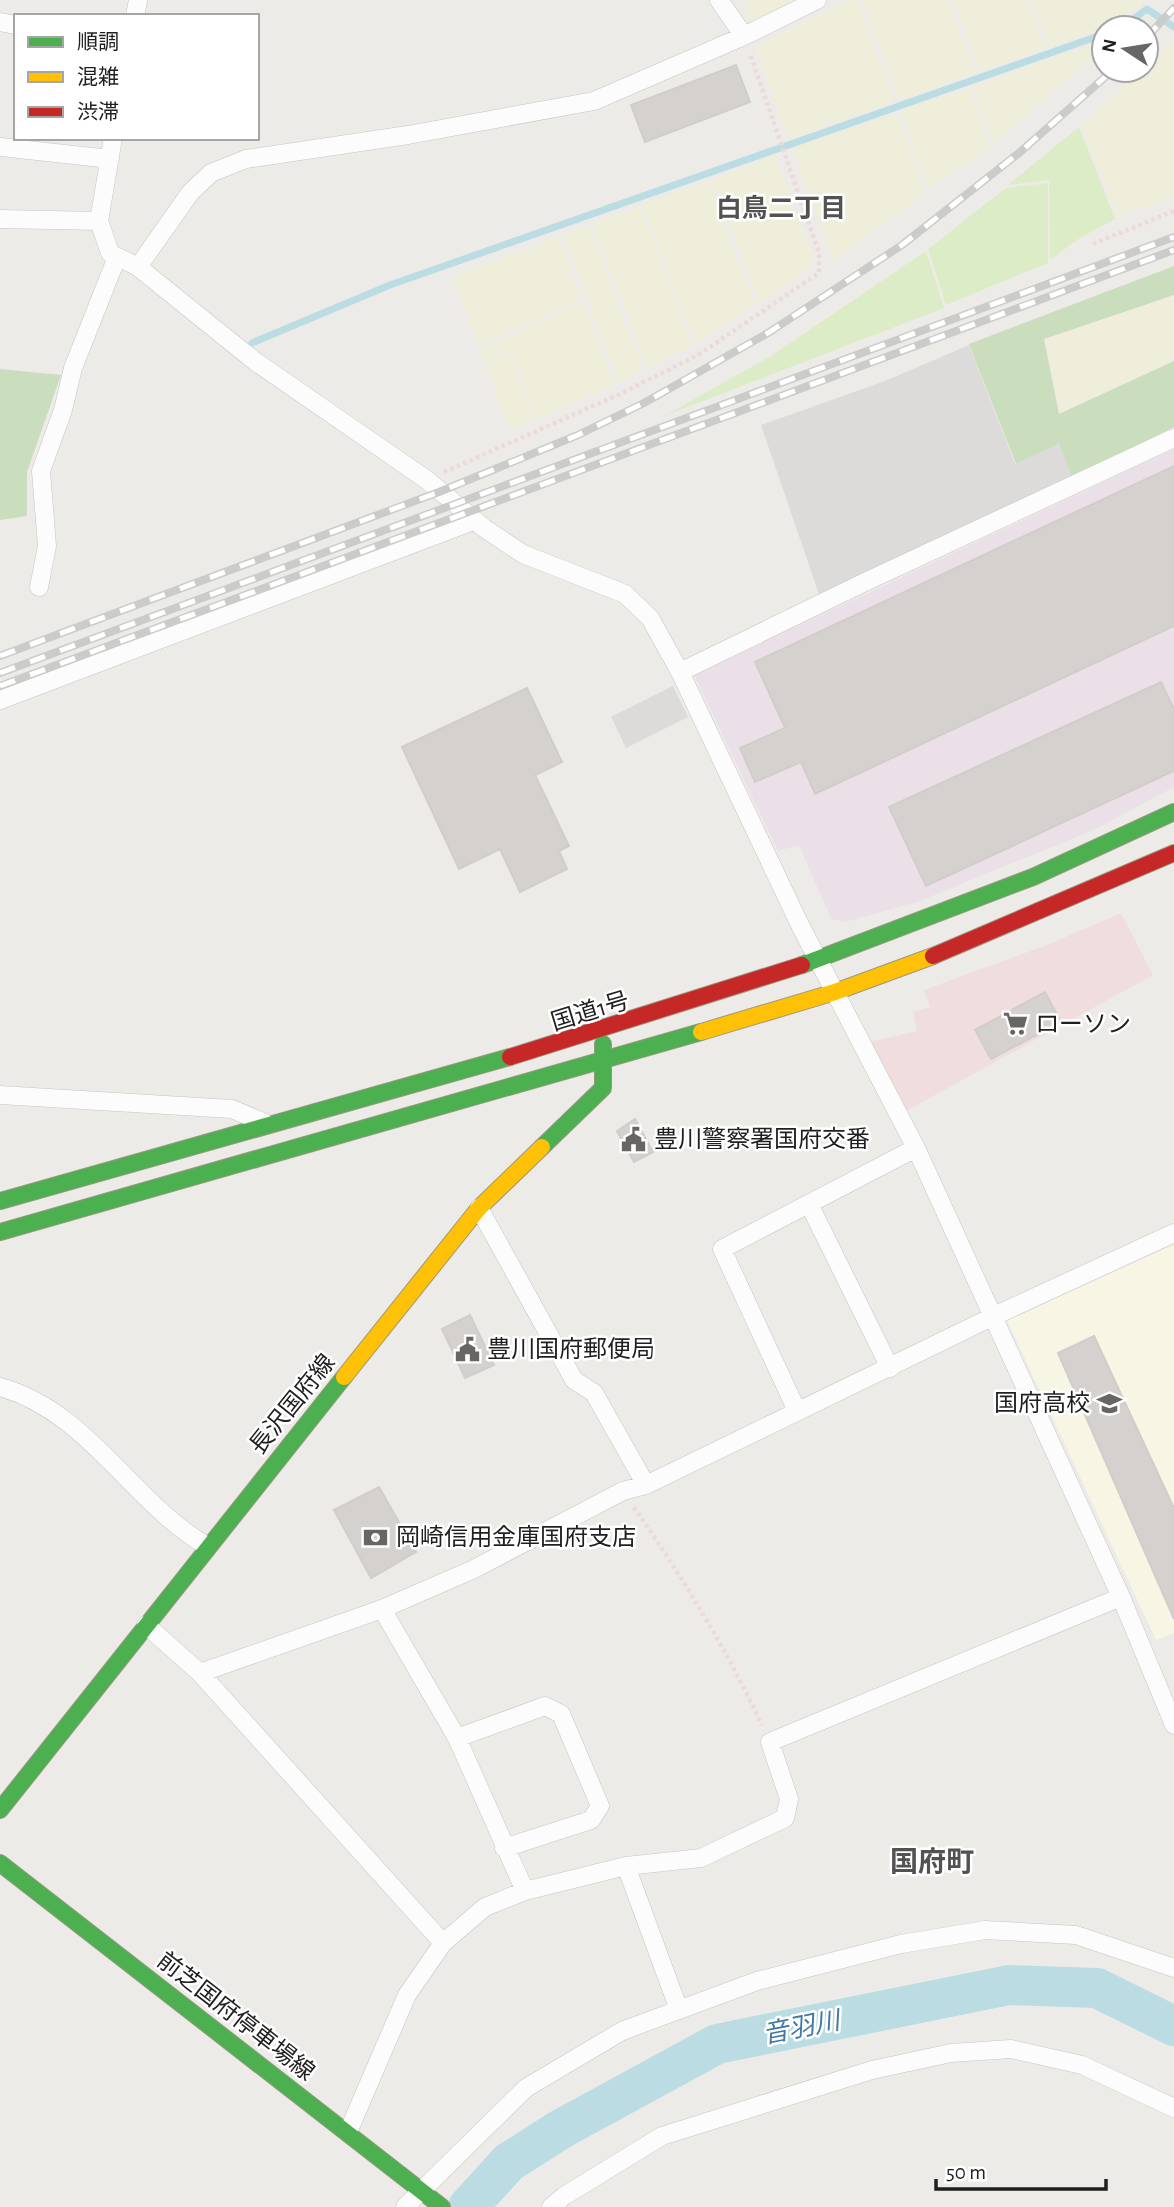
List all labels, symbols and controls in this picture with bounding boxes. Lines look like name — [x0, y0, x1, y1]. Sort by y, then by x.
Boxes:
legend — [14, 14, 259, 140]
north arrow — [1090, 14, 1160, 84]
text: 順調 — [77, 31, 119, 53]
text: N — [1099, 37, 1121, 54]
text: 混雑 — [77, 66, 119, 88]
text: 渋滞 — [77, 101, 119, 123]
district label: 白鳥二丁目 — [716, 194, 846, 222]
street label: 国道1号 — [548, 987, 632, 1035]
supermarket icon: ローソン — [1001, 1010, 1029, 1038]
place label: ローソン — [1035, 1013, 1131, 1037]
public building icon: 豊川警察署国府交番 — [620, 1125, 648, 1153]
place label: 豊川警察署国府交番 — [654, 1126, 870, 1152]
public building icon: 豊川国府郵便局 — [453, 1335, 481, 1363]
place label: 豊川国府郵便局 — [487, 1336, 655, 1362]
street label: 長沢国府線 — [244, 1349, 340, 1459]
school or university icon: 国府高校 — [1096, 1389, 1124, 1417]
place label: 国府高校 — [994, 1390, 1090, 1416]
bank icon: 岡崎信用金庫国府支店 — [362, 1523, 390, 1551]
place label: 岡崎信用金庫国府支店 — [396, 1524, 636, 1550]
district label: 国府町 — [890, 1847, 974, 1877]
street label: 前芝国府停車場線 — [152, 1947, 320, 2085]
water label: 音羽川 — [760, 2006, 845, 2048]
scale bar — [936, 2148, 1106, 2192]
text: 50 m — [946, 2162, 986, 2183]

